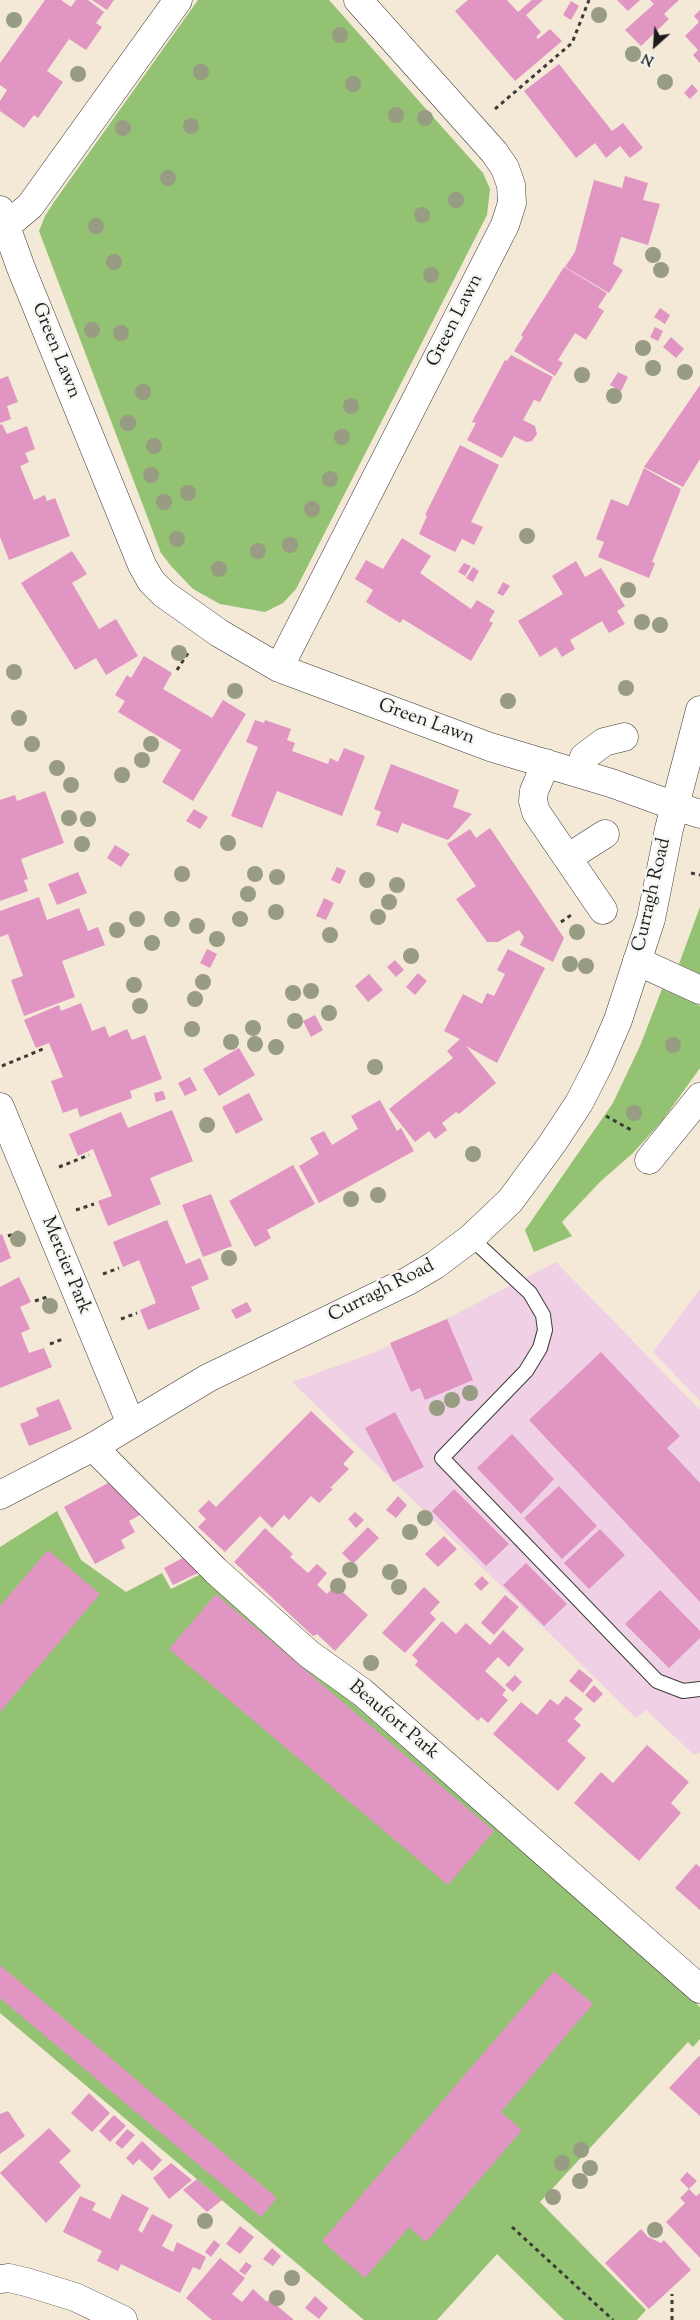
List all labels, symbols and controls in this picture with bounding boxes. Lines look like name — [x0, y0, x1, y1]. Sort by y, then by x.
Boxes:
north arrow — [630, 20, 680, 70]
text: N — [639, 47, 658, 70]
street label: Green Lawn — [423, 271, 489, 371]
street label: Green Lawn — [26, 300, 84, 402]
street label: Green Lawn — [375, 695, 477, 751]
street label: Curragh Road — [629, 836, 677, 954]
street label: Mercier Park — [35, 1214, 95, 1318]
street label: Curragh Road — [325, 1256, 439, 1328]
street label: Beaufort Park — [343, 1677, 443, 1765]

